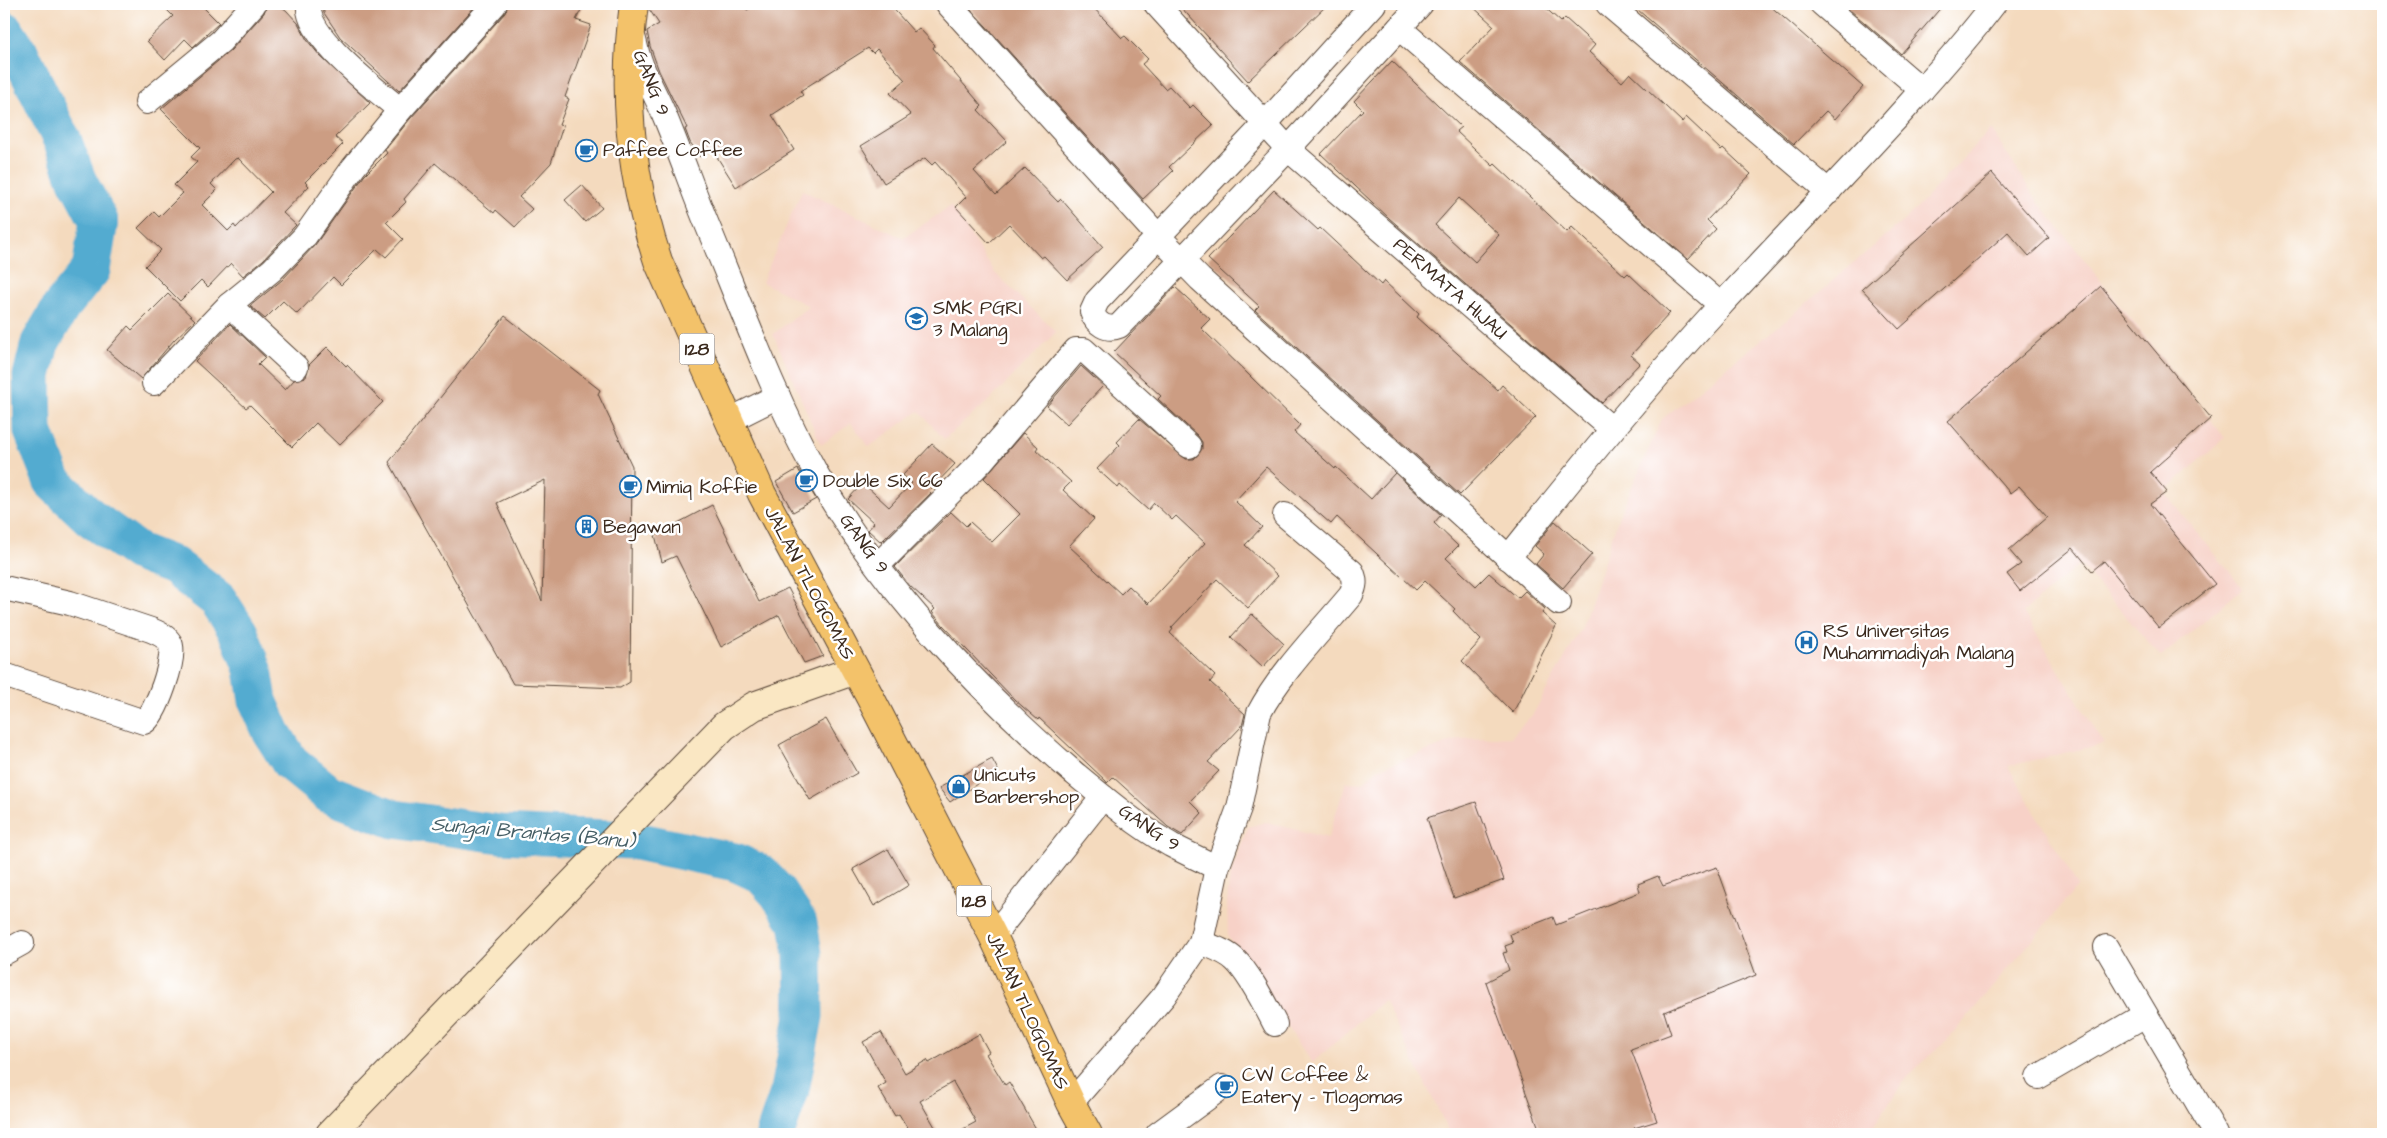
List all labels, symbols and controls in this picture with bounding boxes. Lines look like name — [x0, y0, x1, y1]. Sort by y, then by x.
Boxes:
street label: GANG 9 — [626, 46, 676, 120]
place label: Paffee Coffee — [603, 137, 743, 164]
cafe icon: Paffee Coffee — [575, 138, 599, 162]
street label: PERMATA HIJAU — [1387, 232, 1513, 346]
place label: SMK PGRI 3 Malang — [933, 295, 1022, 345]
school or university icon: SMK PGRI 3 Malang — [905, 307, 929, 331]
road number: 128 — [680, 334, 714, 364]
place label: Double Six 66 — [823, 468, 943, 495]
cafe icon: Double Six 66 — [795, 469, 819, 493]
place label: Mimiq Koffie — [646, 474, 758, 501]
cafe icon: Mimiq Koffie — [618, 475, 642, 499]
street label: JALAN TLOGOMAS — [757, 501, 861, 665]
street label: GANG 9 — [833, 508, 895, 580]
place label: Begawan — [603, 514, 681, 542]
building icon: Begawan — [575, 515, 599, 539]
place label: RS Universitas Muhammadiyah Malang — [1823, 618, 2014, 668]
hospital icon: RS Universitas Muhammadiyah Malang — [1795, 630, 1819, 654]
place label: Unicuts Barbershop — [974, 762, 1080, 811]
shop icon: Unicuts Barbershop — [946, 774, 970, 798]
street label: GANG 9 — [1113, 798, 1185, 858]
water label: Sungai Brantas (Banu) — [430, 810, 638, 857]
road number: 128 — [956, 886, 992, 916]
street label: JALAN TLOGOMAS — [979, 928, 1075, 1094]
place label: CW Coffee & Eatery - Tlogomas — [1242, 1062, 1403, 1112]
cafe icon: CW Coffee & Eatery - Tlogomas — [1214, 1074, 1238, 1098]

